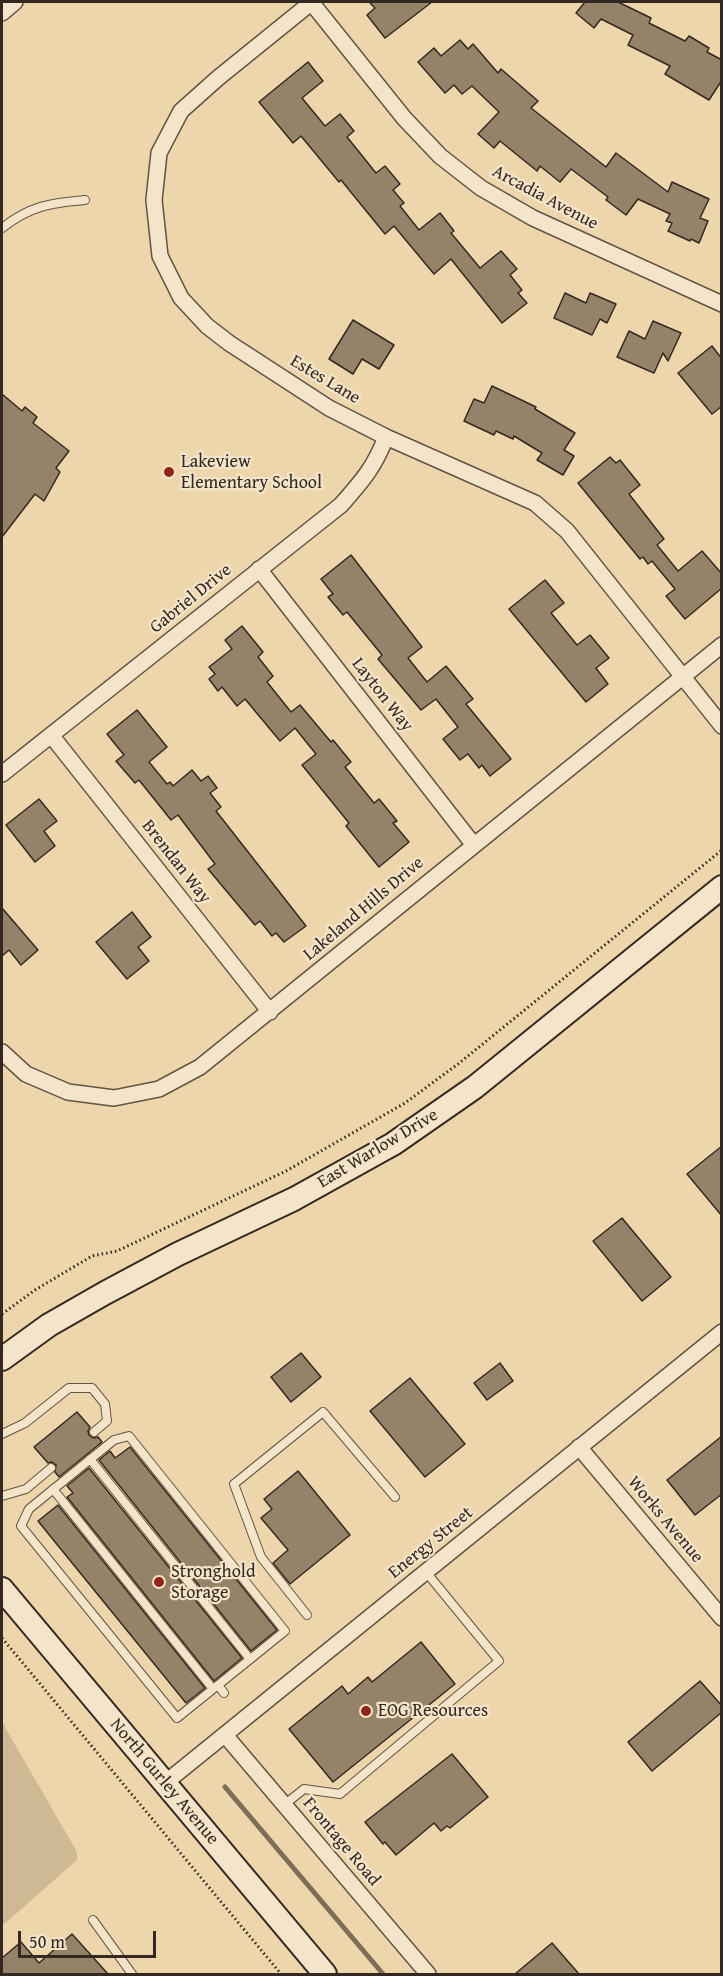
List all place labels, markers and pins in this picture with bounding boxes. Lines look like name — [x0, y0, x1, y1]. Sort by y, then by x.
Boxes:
place label: Lakeview Elementary School — [181, 451, 322, 494]
marker: Lakeview Elementary School — [162, 465, 176, 479]
place label: Stronghold Storage — [171, 1561, 255, 1604]
marker: Stronghold Storage — [152, 1575, 166, 1589]
place label: EOG Resources — [378, 1700, 488, 1722]
marker: EOG Resources — [359, 1704, 373, 1718]

